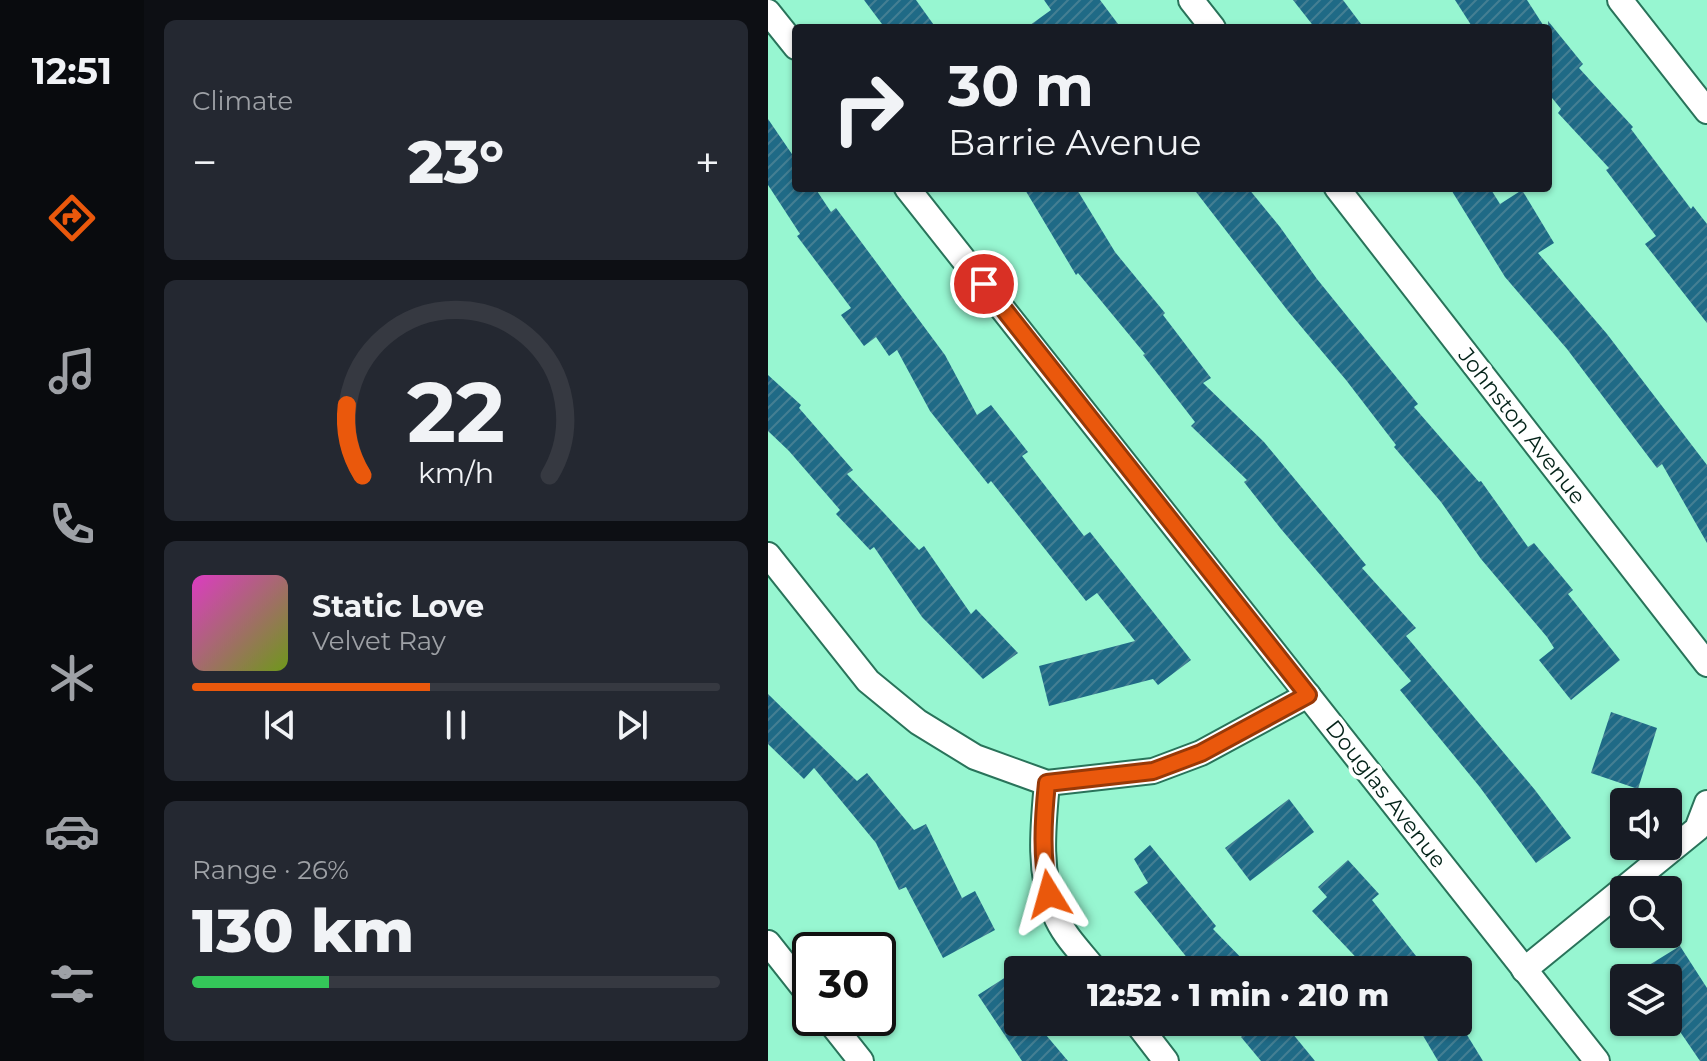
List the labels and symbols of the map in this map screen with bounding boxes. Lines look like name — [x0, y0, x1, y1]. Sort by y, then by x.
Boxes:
pin — [950, 250, 1018, 318]
street label: Johnston Avenue — [1452, 342, 1592, 510]
street label: Douglas Avenue — [1320, 715, 1452, 873]
position arrow — [1007, 852, 1091, 936]
speed limit sign: 30 — [792, 932, 896, 1036]

